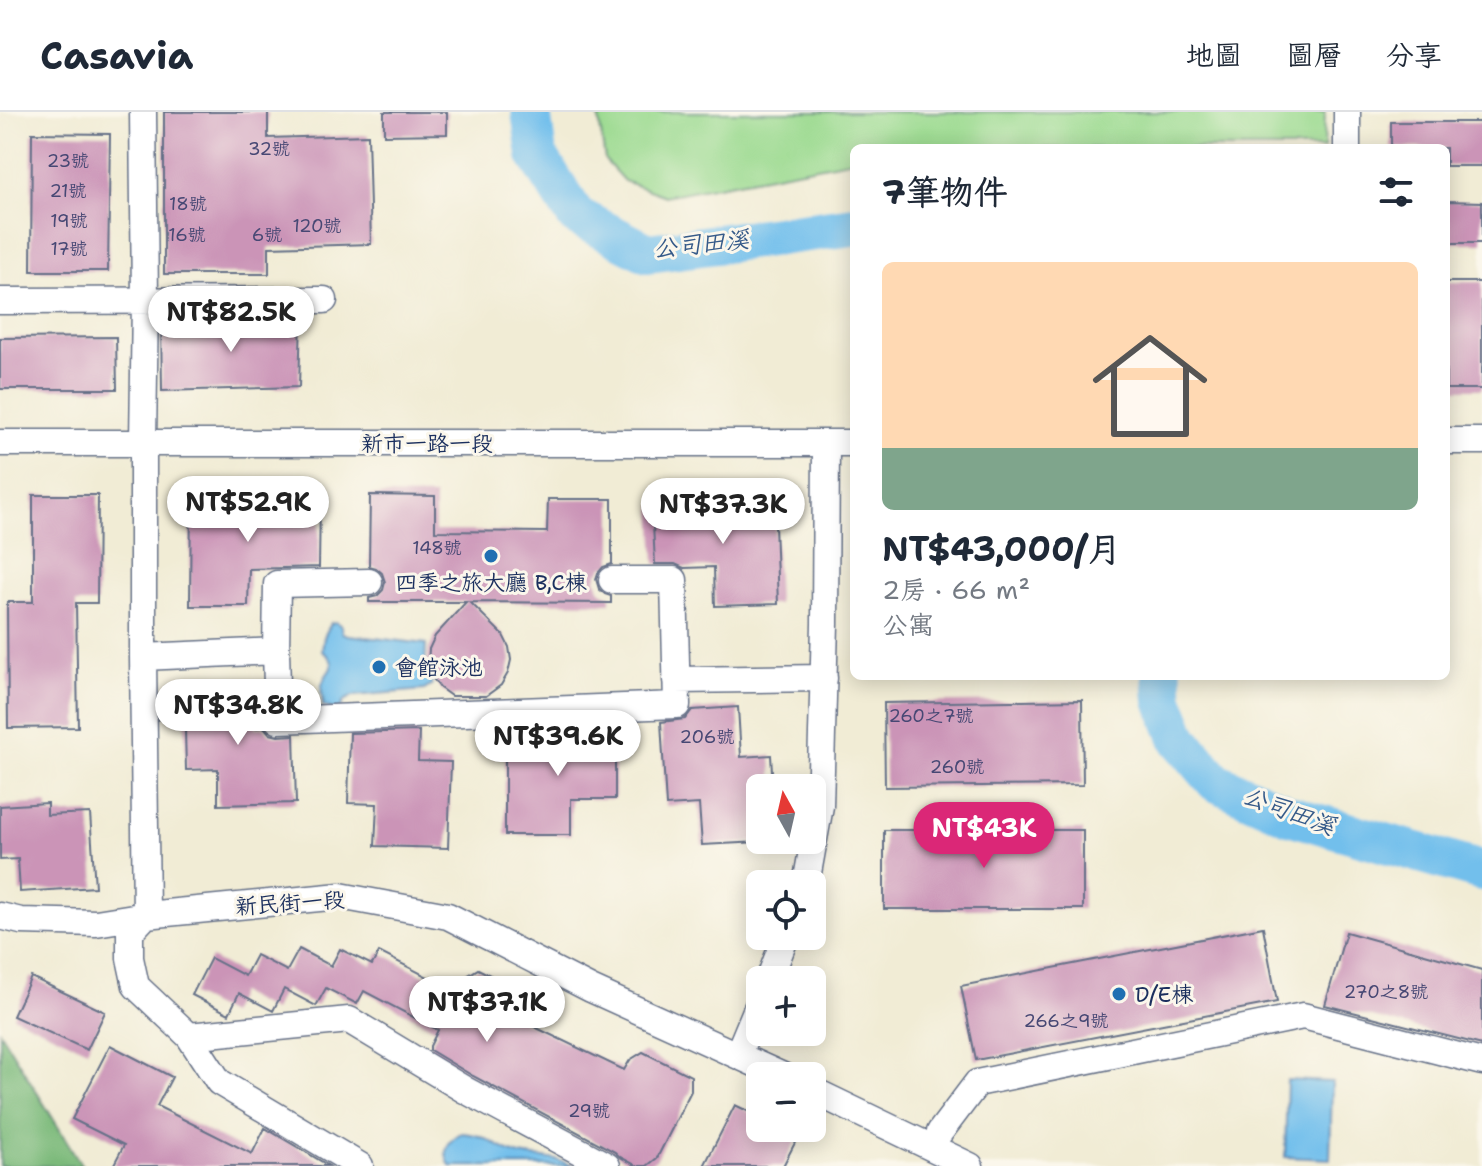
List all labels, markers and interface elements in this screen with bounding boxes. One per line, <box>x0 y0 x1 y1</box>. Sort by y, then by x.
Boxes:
text: Casavia <box>40 30 193 81</box>
text: 地圖 <box>1186 36 1242 74</box>
text: 圖層 <box>1286 36 1342 74</box>
text: 分享 <box>1386 36 1442 74</box>
house number: 32號 <box>248 137 290 161</box>
house number: 23號 <box>47 149 89 173</box>
text: 7筆物件 <box>882 169 1008 215</box>
icon: filters <box>1374 170 1418 214</box>
house number: 21號 <box>49 179 87 203</box>
house number: 18號 <box>169 192 207 216</box>
house number: 19號 <box>50 209 88 233</box>
house number: 120號 <box>292 214 342 238</box>
house number: 16號 <box>168 223 206 247</box>
house number: 6號 <box>252 223 282 247</box>
water label: 公司田溪 <box>652 223 752 265</box>
house number: 17號 <box>50 237 88 261</box>
pin: NT$82.5K <box>148 286 314 354</box>
text: NT$82.5K <box>166 294 296 329</box>
icon: home <box>1078 314 1222 458</box>
street label: 新市一路一段 <box>361 429 493 458</box>
pin: NT$52.9K <box>165 476 331 544</box>
pin: NT$37.3K <box>640 478 806 546</box>
text: NT$52.9K <box>185 484 311 519</box>
text: NT$37.3K <box>659 486 787 521</box>
text: NT$43,000/月 <box>882 526 1122 572</box>
house number: 148號 <box>412 536 462 560</box>
marker: 四季之旅大廳 B,C棟 <box>482 547 500 565</box>
place label: 四季之旅大廳 B,C棟 <box>395 568 587 597</box>
text: 2房 · 66 m² <box>882 572 1030 607</box>
text: 公寓 <box>882 607 934 642</box>
place label: 會館泳池 <box>395 653 483 682</box>
marker: 會館泳池 <box>370 658 388 676</box>
pin: NT$34.8K <box>155 679 321 747</box>
text: NT$34.8K <box>173 687 303 722</box>
house number: 260之7號 <box>888 704 974 728</box>
pin: NT$39.6K <box>475 710 641 778</box>
text: NT$39.6K <box>493 718 623 753</box>
house number: 206號 <box>680 725 734 749</box>
house number: 260號 <box>930 755 984 779</box>
north arrow <box>746 774 826 854</box>
map controls <box>746 774 826 1142</box>
water label: 公司田溪 <box>1238 780 1341 843</box>
pin: NT$43K <box>919 802 1049 870</box>
text: NT$43K <box>931 810 1037 845</box>
button: locate <box>746 870 826 950</box>
street label: 新民街一段 <box>234 885 346 921</box>
button: + <box>746 966 826 1046</box>
pin: NT$37.1K <box>404 976 570 1044</box>
place label: D/E棟 <box>1135 980 1193 1009</box>
house number: 270之8號 <box>1344 980 1428 1004</box>
text: NT$37.1K <box>427 984 547 1019</box>
marker: D/E棟 <box>1110 985 1128 1003</box>
house number: 266之9號 <box>1023 1009 1109 1033</box>
button: − <box>746 1062 826 1142</box>
house number: 29號 <box>568 1099 610 1123</box>

